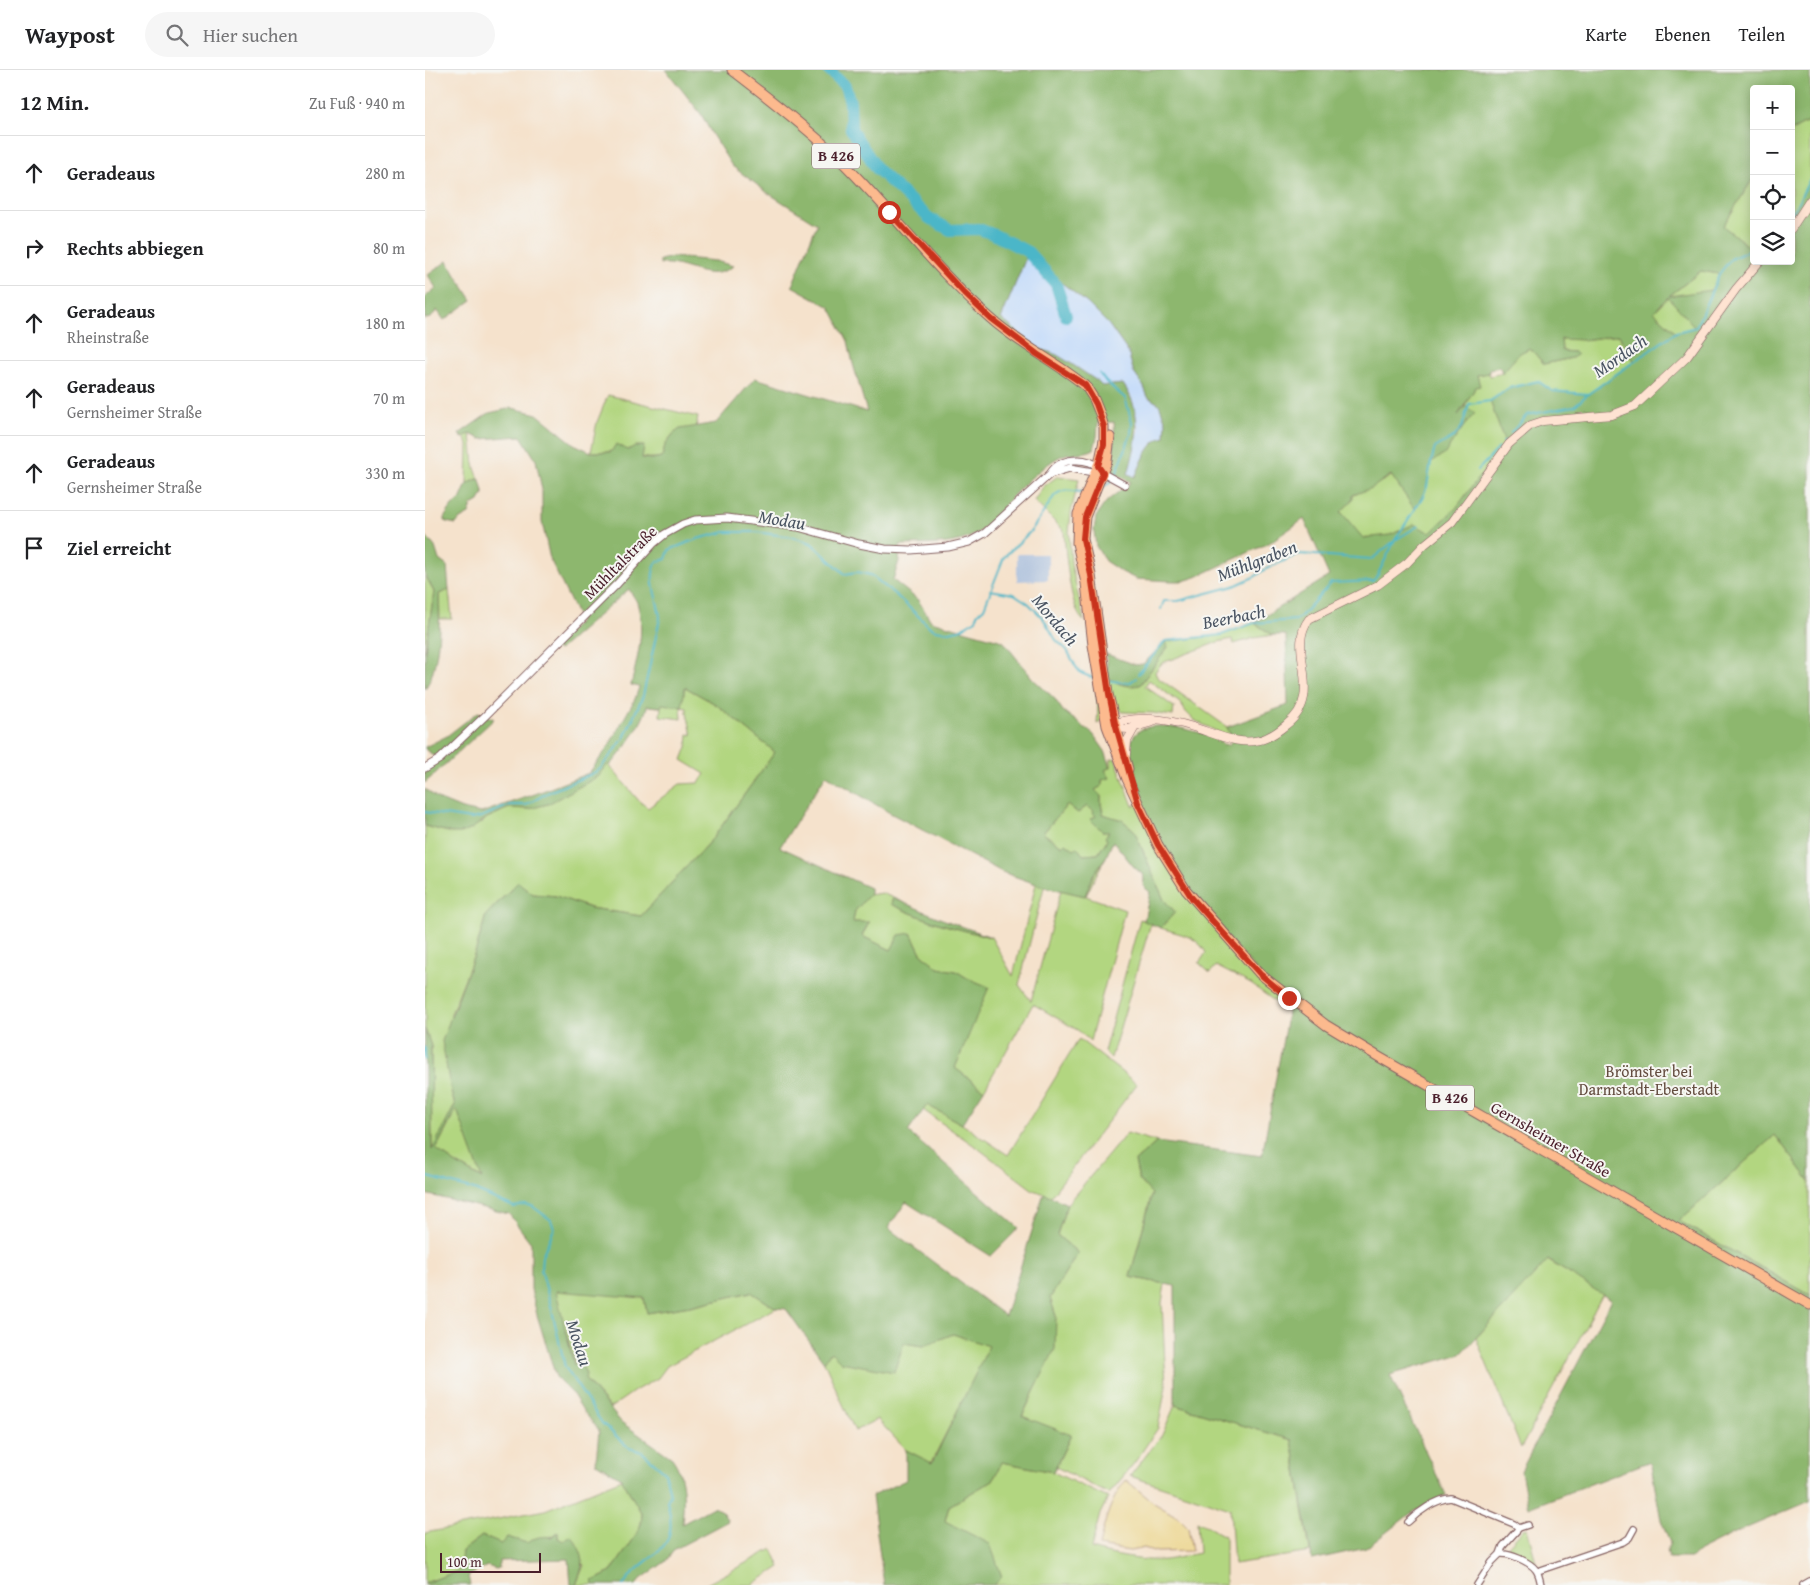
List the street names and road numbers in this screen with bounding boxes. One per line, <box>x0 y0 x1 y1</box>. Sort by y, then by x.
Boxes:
road number: B 426 <box>812 144 860 168</box>
street label: Mühltalstraße <box>578 520 662 604</box>
road number: B 426 <box>1426 1086 1474 1110</box>
street label: Gernsheimer Straße <box>1487 1095 1615 1183</box>

